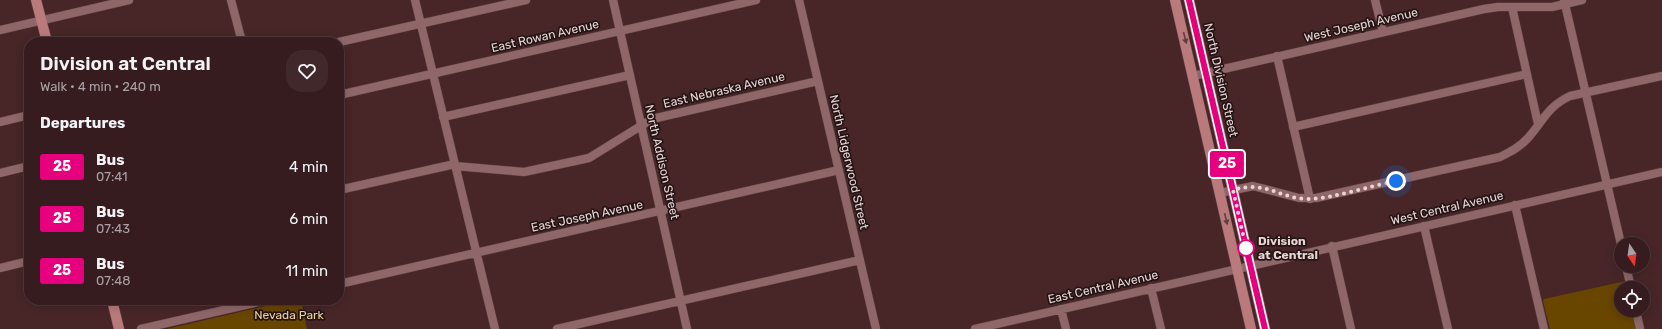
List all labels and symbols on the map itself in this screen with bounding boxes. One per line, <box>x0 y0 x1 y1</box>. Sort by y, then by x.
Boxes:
street label: West Joseph Avenue <box>1303 5 1419 45</box>
street label: East Rowan Avenue <box>490 17 601 55</box>
street label: North Division Street <box>1201 22 1241 139</box>
one-way arrow <box>1182 32 1188 44</box>
street label: East Nebraska Avenue <box>662 69 786 111</box>
street label: North Lidgerwood Street <box>827 93 871 231</box>
street label: North Addison Street <box>642 103 682 221</box>
line badge: 25 <box>1209 151 1245 177</box>
your location <box>1386 171 1406 191</box>
street label: West Central Avenue <box>1389 188 1505 228</box>
street label: East Joseph Avenue <box>530 197 645 235</box>
one-way arrow <box>1224 213 1230 225</box>
place label: Division at Central <box>1258 234 1318 262</box>
north arrow <box>1614 237 1650 273</box>
marker: Division at Central <box>1237 239 1255 257</box>
street label: East Central Avenue <box>1046 267 1160 307</box>
park label: Nevada Park <box>254 308 325 322</box>

